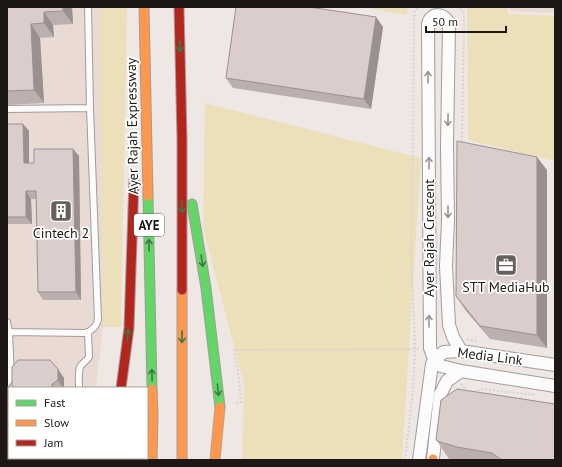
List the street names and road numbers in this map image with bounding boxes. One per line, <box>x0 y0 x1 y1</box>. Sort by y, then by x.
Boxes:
street label: Ayer Rajah Expressway <box>122 57 142 194</box>
street label: Ayer Rajah Crescent <box>420 179 438 297</box>
road number: AYE <box>134 214 164 236</box>
street label: Media Link <box>456 343 524 369</box>

